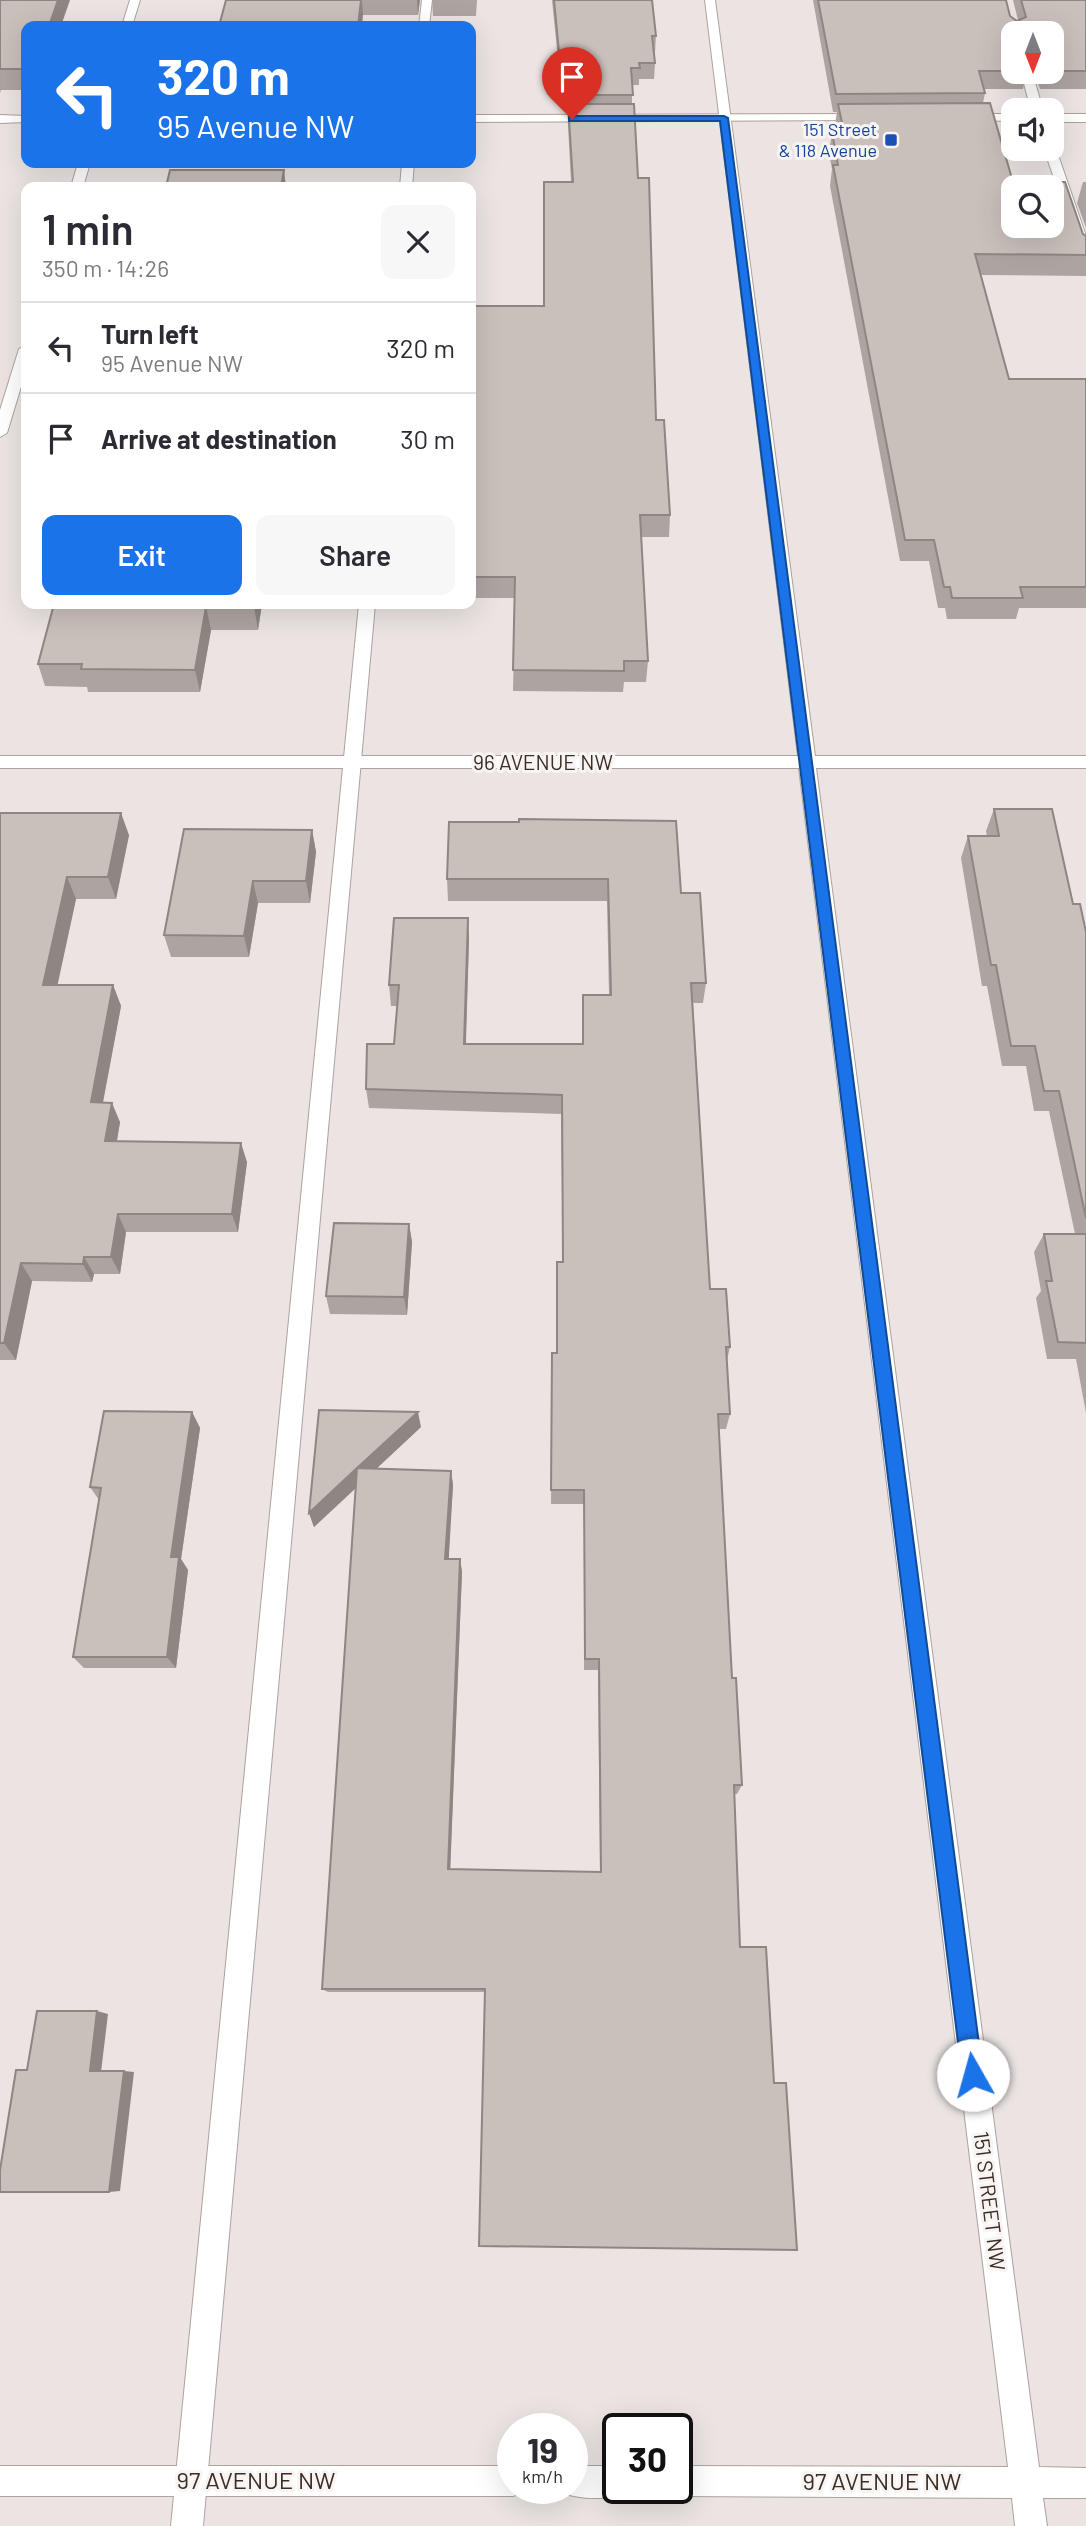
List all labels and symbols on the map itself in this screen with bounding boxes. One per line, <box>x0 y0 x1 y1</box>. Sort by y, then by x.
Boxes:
north arrow <box>1001 21 1064 84</box>
pin <box>542 47 602 119</box>
place label: 151 Street & 118 Avenue <box>779 118 877 161</box>
marker: 151 Street & 118 Avenue <box>883 132 899 148</box>
street label: 96 AVENUE NW <box>473 749 613 774</box>
position arrow <box>936 2038 1010 2112</box>
street label: 151 STREET NW <box>970 2130 1011 2272</box>
speed limit sign: 30 <box>602 2413 693 2504</box>
street label: 97 AVENUE NW <box>177 2465 335 2494</box>
street label: 97 AVENUE NW <box>803 2466 961 2495</box>

